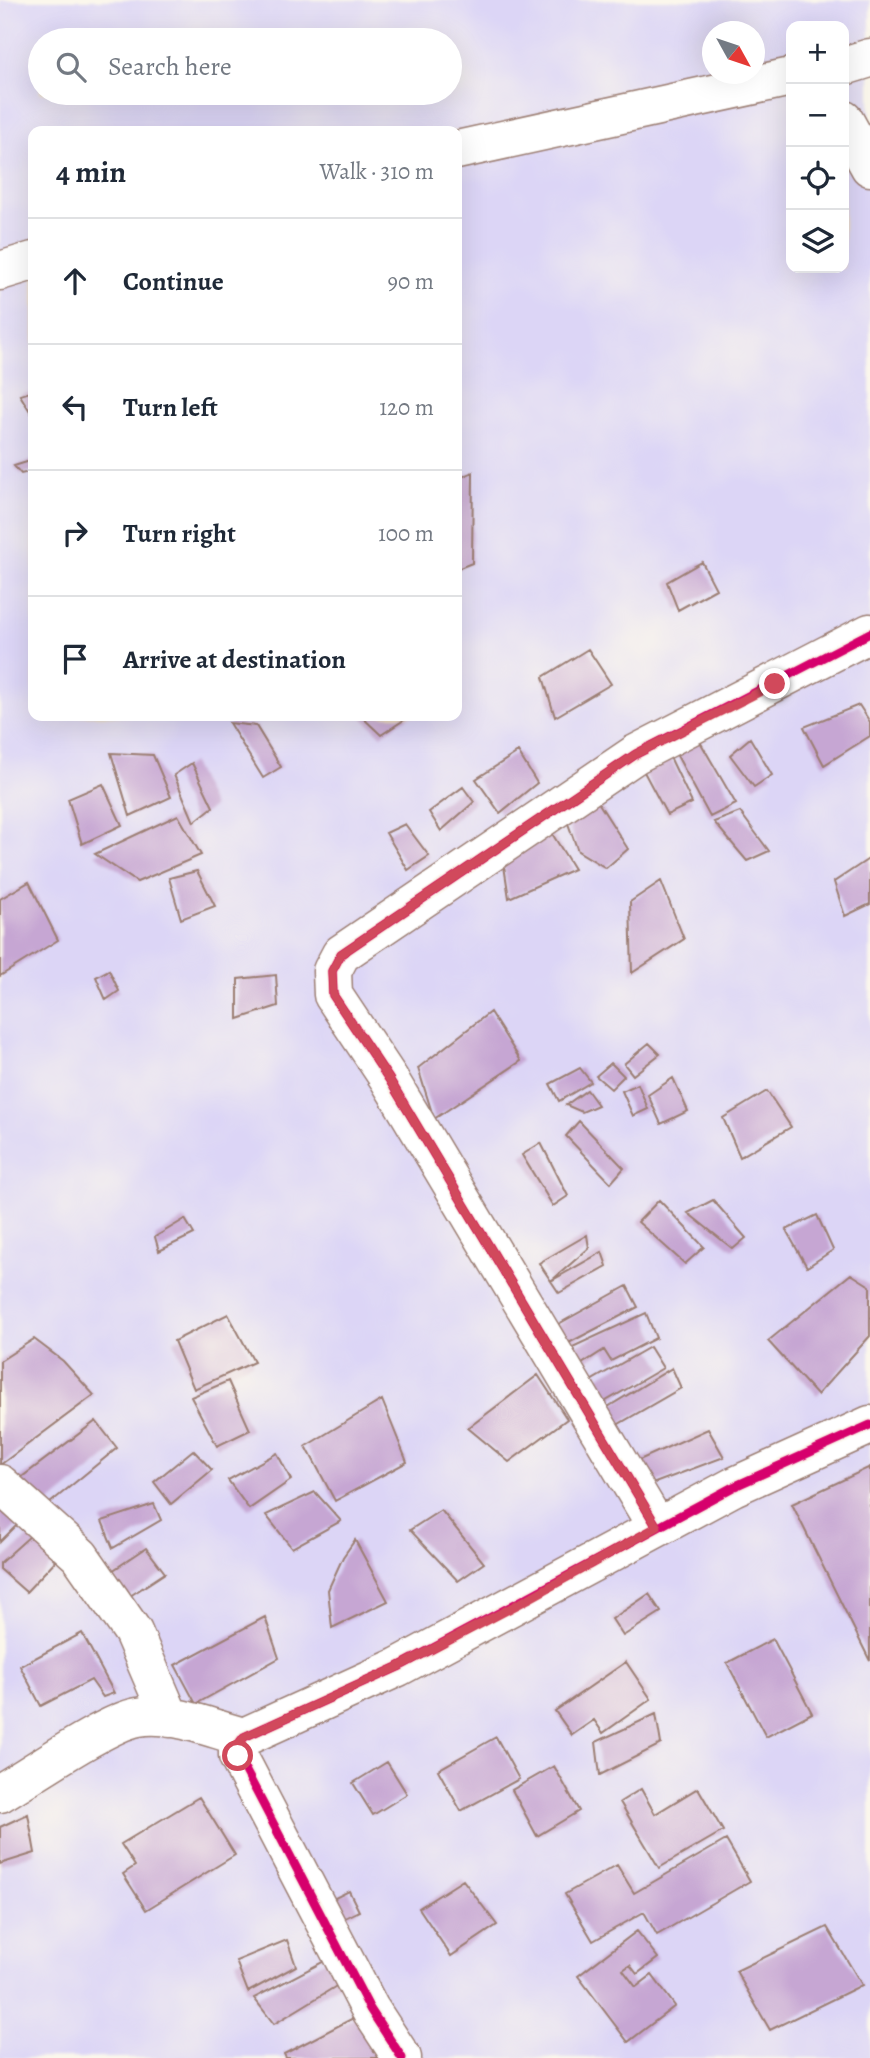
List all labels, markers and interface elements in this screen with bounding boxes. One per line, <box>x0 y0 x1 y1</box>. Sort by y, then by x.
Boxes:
north arrow <box>702 21 765 84</box>
map controls <box>786 21 849 273</box>
button: + <box>786 21 849 84</box>
search box <box>28 28 462 105</box>
icon: search <box>52 48 90 86</box>
text: Search here <box>108 49 232 84</box>
button: − <box>786 84 849 147</box>
button: locate <box>786 147 849 210</box>
text: 4 min <box>56 152 126 192</box>
text: Walk · 310 m <box>320 156 434 187</box>
button: layers <box>786 210 849 273</box>
icon: ahead <box>56 262 94 300</box>
text: Continue <box>123 264 224 299</box>
text: 90 m <box>388 266 434 297</box>
icon: left <box>56 388 94 426</box>
text: Turn left <box>123 390 218 425</box>
text: 120 m <box>379 392 434 423</box>
icon: right <box>56 514 94 552</box>
text: Turn right <box>123 516 236 551</box>
text: 100 m <box>378 518 434 549</box>
icon: arrive <box>56 640 94 678</box>
text: Arrive at destination <box>123 642 346 677</box>
route end <box>759 668 790 699</box>
route start <box>222 1740 253 1771</box>

